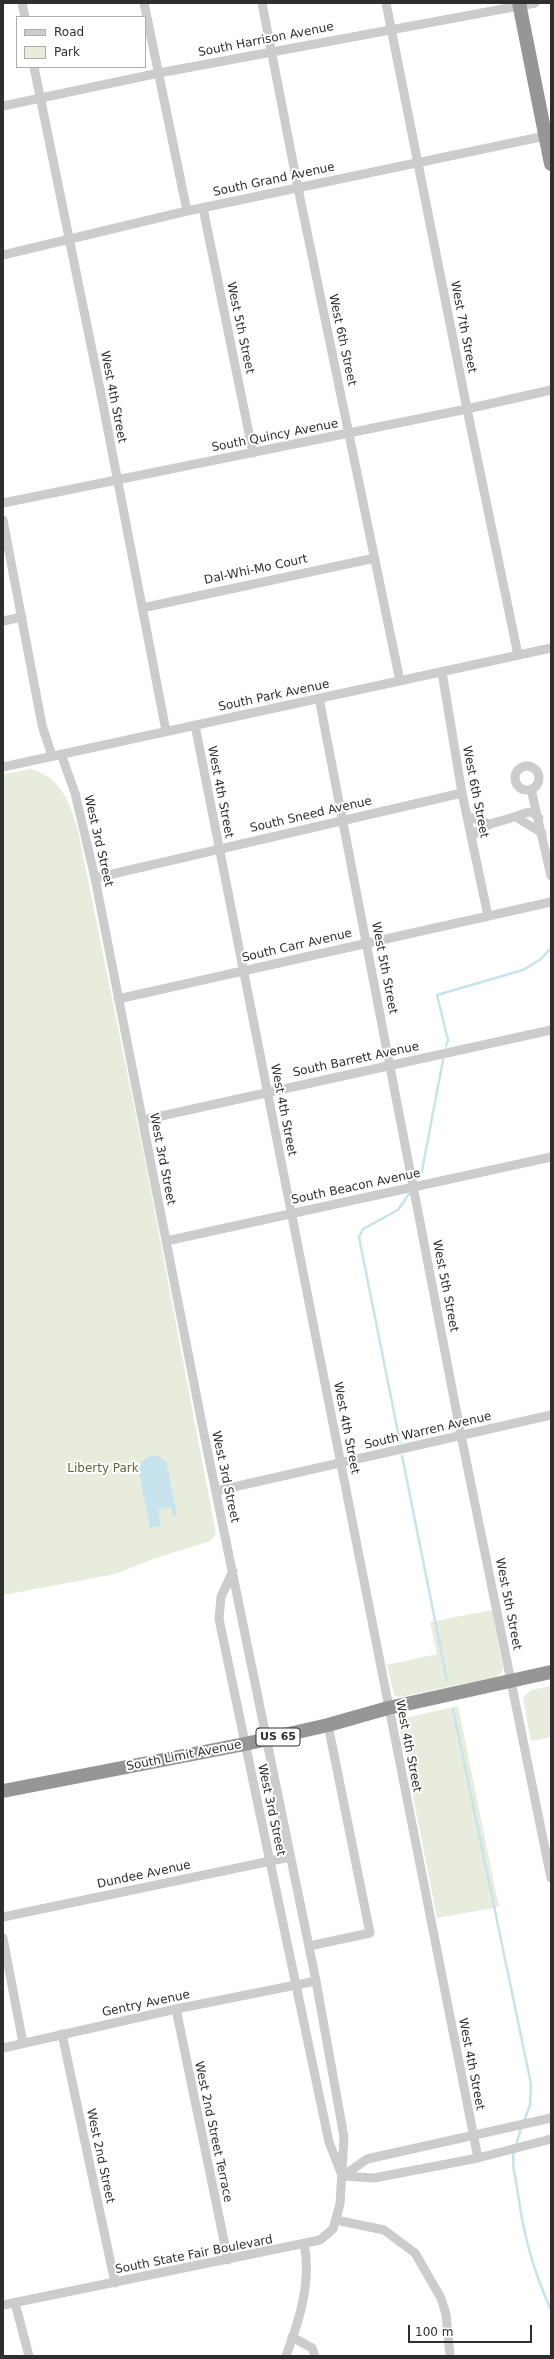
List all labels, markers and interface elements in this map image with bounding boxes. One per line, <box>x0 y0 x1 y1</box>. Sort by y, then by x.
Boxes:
legend <box>16 16 146 68</box>
street label: South Harrison Avenue <box>197 20 335 60</box>
text: Road <box>54 25 84 39</box>
text: Park <box>54 45 80 59</box>
street label: South Grand Avenue <box>212 160 336 200</box>
street label: West 7th Street <box>447 280 479 374</box>
street label: West 5th Street <box>223 281 257 375</box>
street label: West 6th Street <box>325 293 359 387</box>
street label: West 4th Street <box>97 350 129 444</box>
street label: South Quincy Avenue <box>210 417 340 455</box>
street label: Dal-Whi-Mo Court <box>203 552 309 588</box>
street label: South Park Avenue <box>217 677 331 715</box>
street label: West 4th Street <box>204 745 236 839</box>
street label: West 6th Street <box>459 745 491 839</box>
street label: West 3rd Street <box>80 794 116 888</box>
street label: South Sneed Avenue <box>249 794 373 836</box>
street label: West 5th Street <box>368 921 400 1015</box>
street label: South Carr Avenue <box>241 926 353 966</box>
street label: South Barrett Avenue <box>291 1040 421 1080</box>
street label: West 4th Street <box>267 1063 299 1157</box>
street label: West 3rd Street <box>146 1112 178 1206</box>
street label: South Beacon Avenue <box>290 1166 422 1208</box>
street label: West 5th Street <box>429 1239 461 1333</box>
street label: West 4th Street <box>330 1381 362 1475</box>
street label: South Warren Avenue <box>363 1409 493 1453</box>
street label: West 3rd Street <box>208 1430 242 1524</box>
park label: Liberty Park <box>67 1462 139 1476</box>
street label: West 5th Street <box>492 1557 524 1651</box>
street label: West 4th Street <box>392 1699 424 1793</box>
road number: US 65 <box>256 1728 300 1746</box>
street label: South Limit Avenue <box>125 1738 243 1774</box>
street label: West 3rd Street <box>254 1763 288 1857</box>
street label: Dundee Avenue <box>96 1858 192 1892</box>
street label: Gentry Avenue <box>101 1988 191 2020</box>
street label: West 4th Street <box>455 2017 487 2111</box>
street label: West 2nd Street Terrace <box>191 2060 235 2204</box>
street label: West 2nd Street <box>83 2107 117 2205</box>
street label: South State Fair Boulevard <box>114 2233 274 2277</box>
scale bar <box>410 2317 534 2343</box>
text: 100 m <box>415 2325 453 2339</box>

